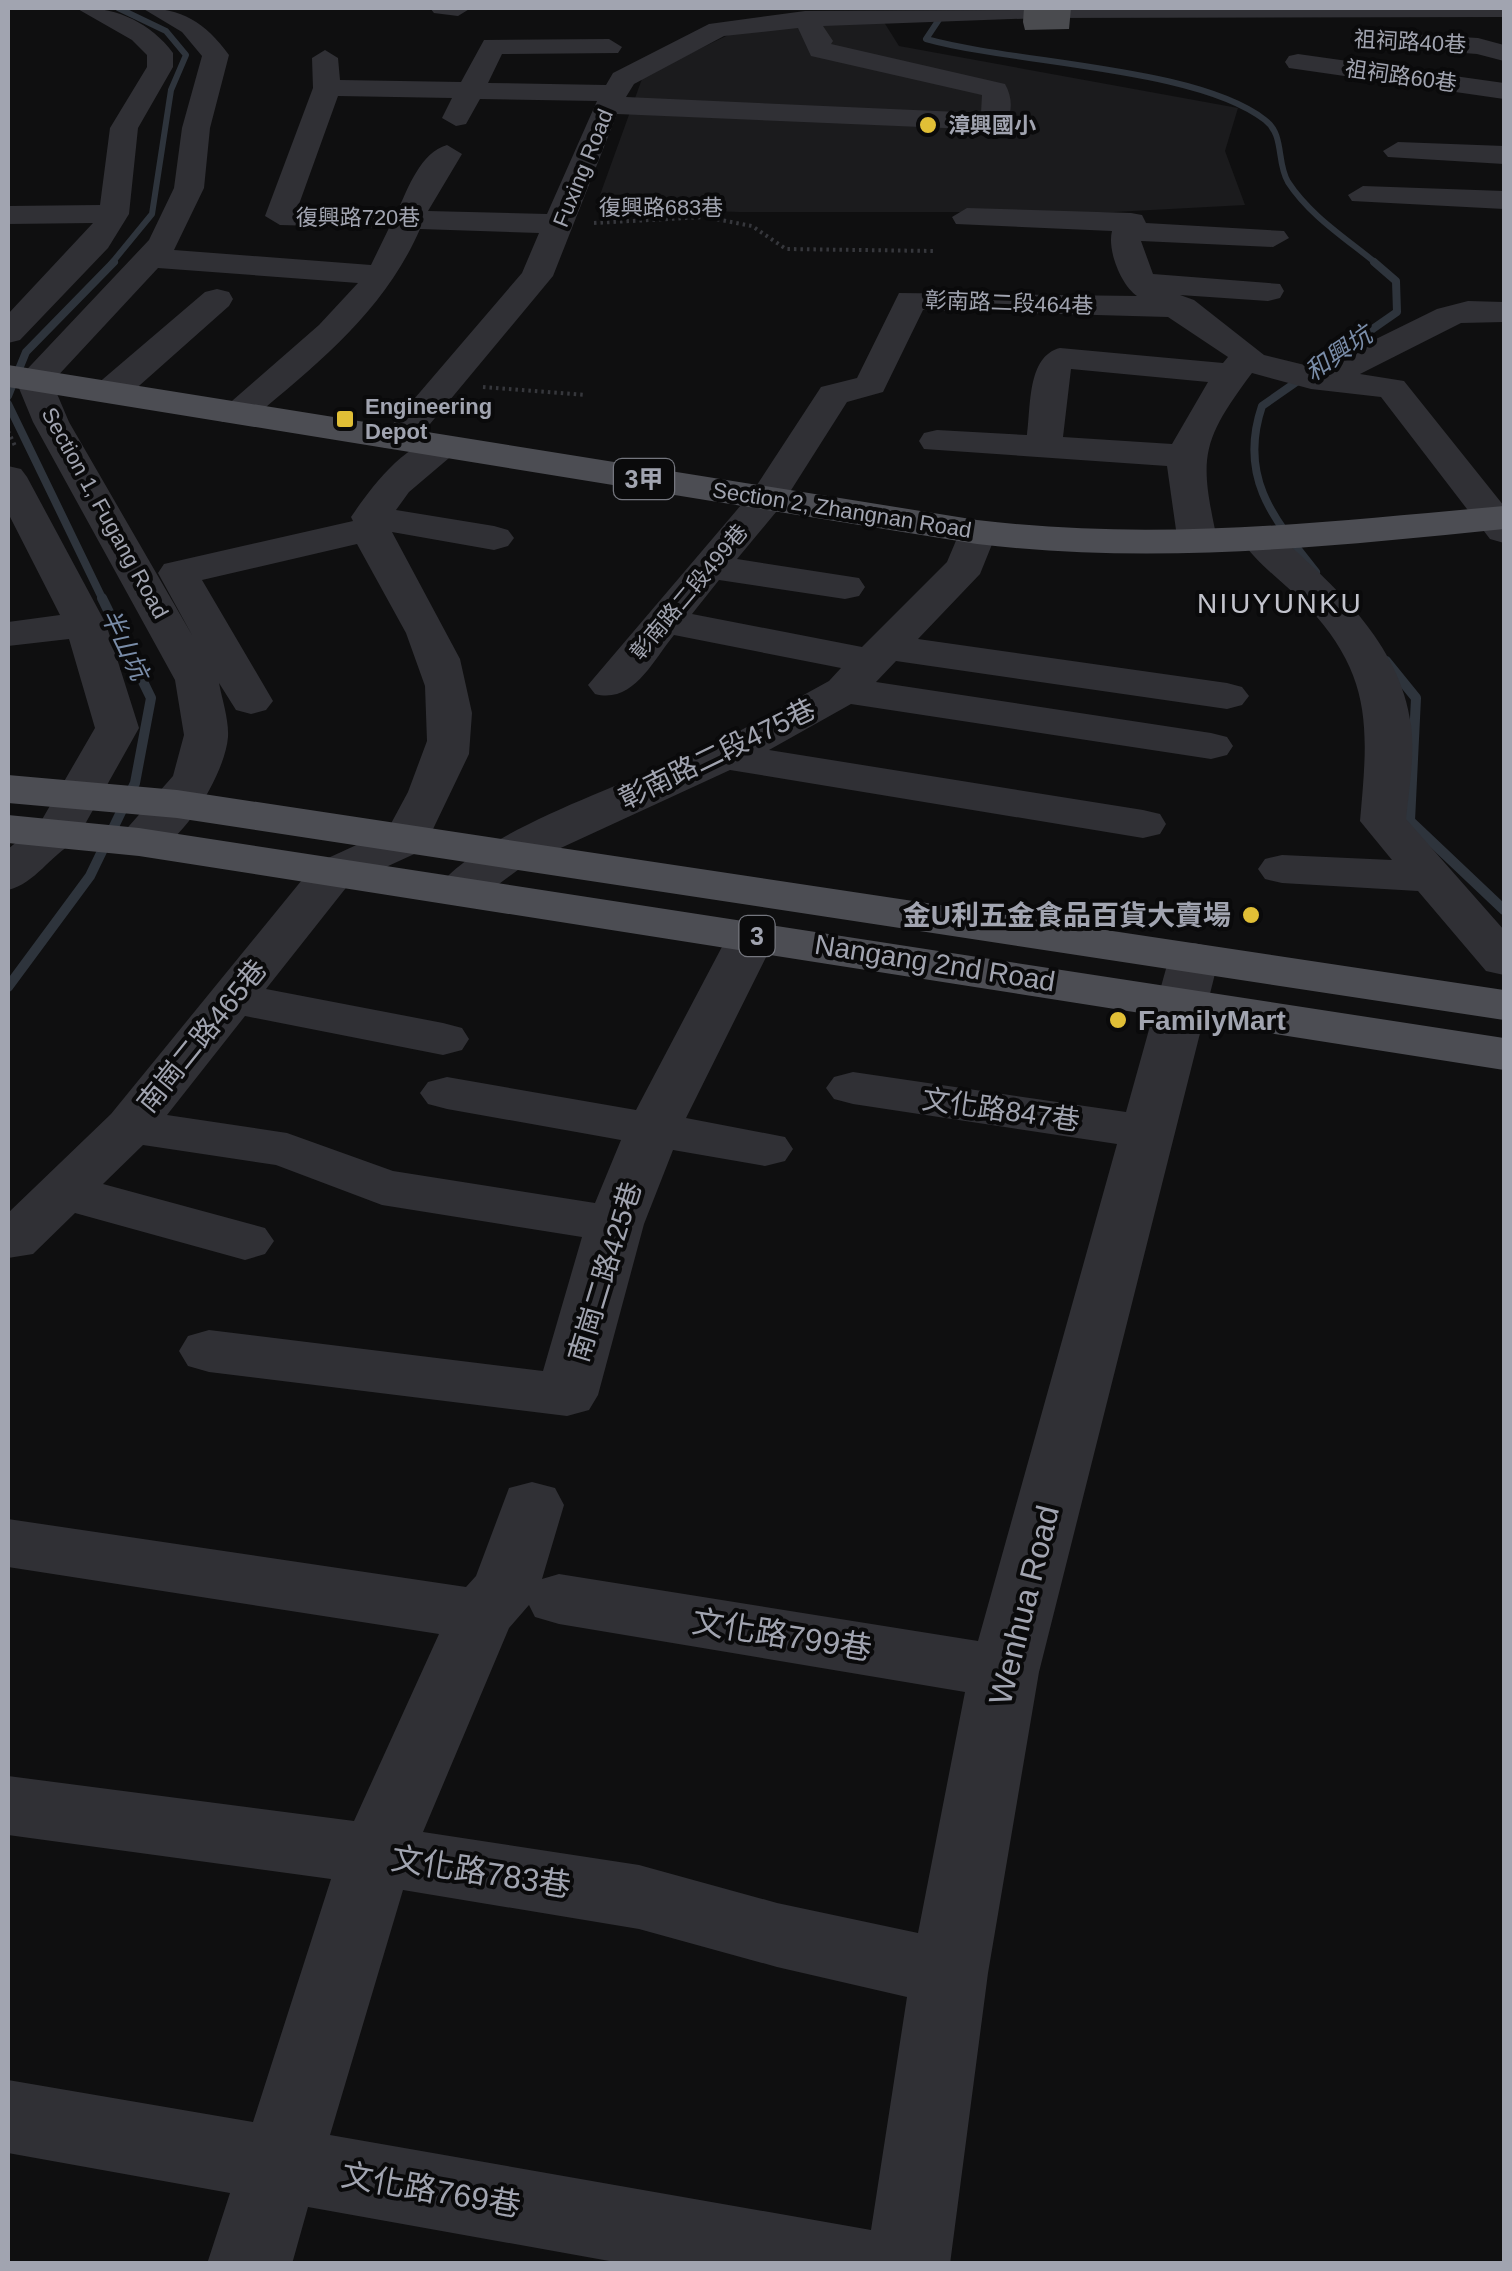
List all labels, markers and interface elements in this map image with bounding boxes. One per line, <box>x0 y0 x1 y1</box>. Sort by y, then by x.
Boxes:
street label: 祖祠路40巷 <box>1353 27 1467 57</box>
street label: 祖祠路60巷 <box>1344 56 1458 96</box>
street label: Fuxing Road <box>548 105 618 231</box>
place label: 漳興國小 <box>948 113 1036 138</box>
marker: 漳興國小 <box>917 114 939 136</box>
street label: 復興路683巷 <box>599 195 723 220</box>
street label: 復興路720巷 <box>296 205 420 230</box>
street label: 彰南路二段464巷 <box>924 288 1094 318</box>
water label: 和興坑 <box>1299 318 1380 386</box>
place label: Engineering Depot <box>365 394 492 444</box>
street label: Section 1, Fugang Road <box>37 403 173 623</box>
marker: Engineering Depot <box>334 408 356 430</box>
road number: 3甲 <box>614 459 674 499</box>
street label: Section 2, Zhangnan Road <box>711 477 973 543</box>
street label: 彰南路二段499巷 <box>625 519 753 665</box>
district label: NIUYUNKU <box>1197 588 1363 619</box>
water label: 半山坑 <box>96 604 156 687</box>
street label: 彰南路二段475巷 <box>614 693 820 815</box>
place label: 金U利五金食品百貨大賣場 <box>903 900 1231 931</box>
marker: 金U利五金食品百貨大賣場 <box>1240 904 1262 926</box>
road number: 3 <box>740 916 774 956</box>
street label: Nangang 2nd Road <box>813 929 1057 997</box>
street label: 南崗二路465巷 <box>131 954 273 1118</box>
place label: FamilyMart <box>1138 1005 1286 1036</box>
marker: FamilyMart <box>1107 1009 1129 1031</box>
street label: 文化路847巷 <box>920 1084 1082 1136</box>
street label: 南崗二路425巷 <box>563 1178 647 1366</box>
street label: Wenhua Road <box>982 1502 1066 1708</box>
street label: 文化路799巷 <box>690 1603 874 1667</box>
street label: 文化路783巷 <box>389 1840 573 1904</box>
street label: 文化路769巷 <box>339 2157 523 2223</box>

